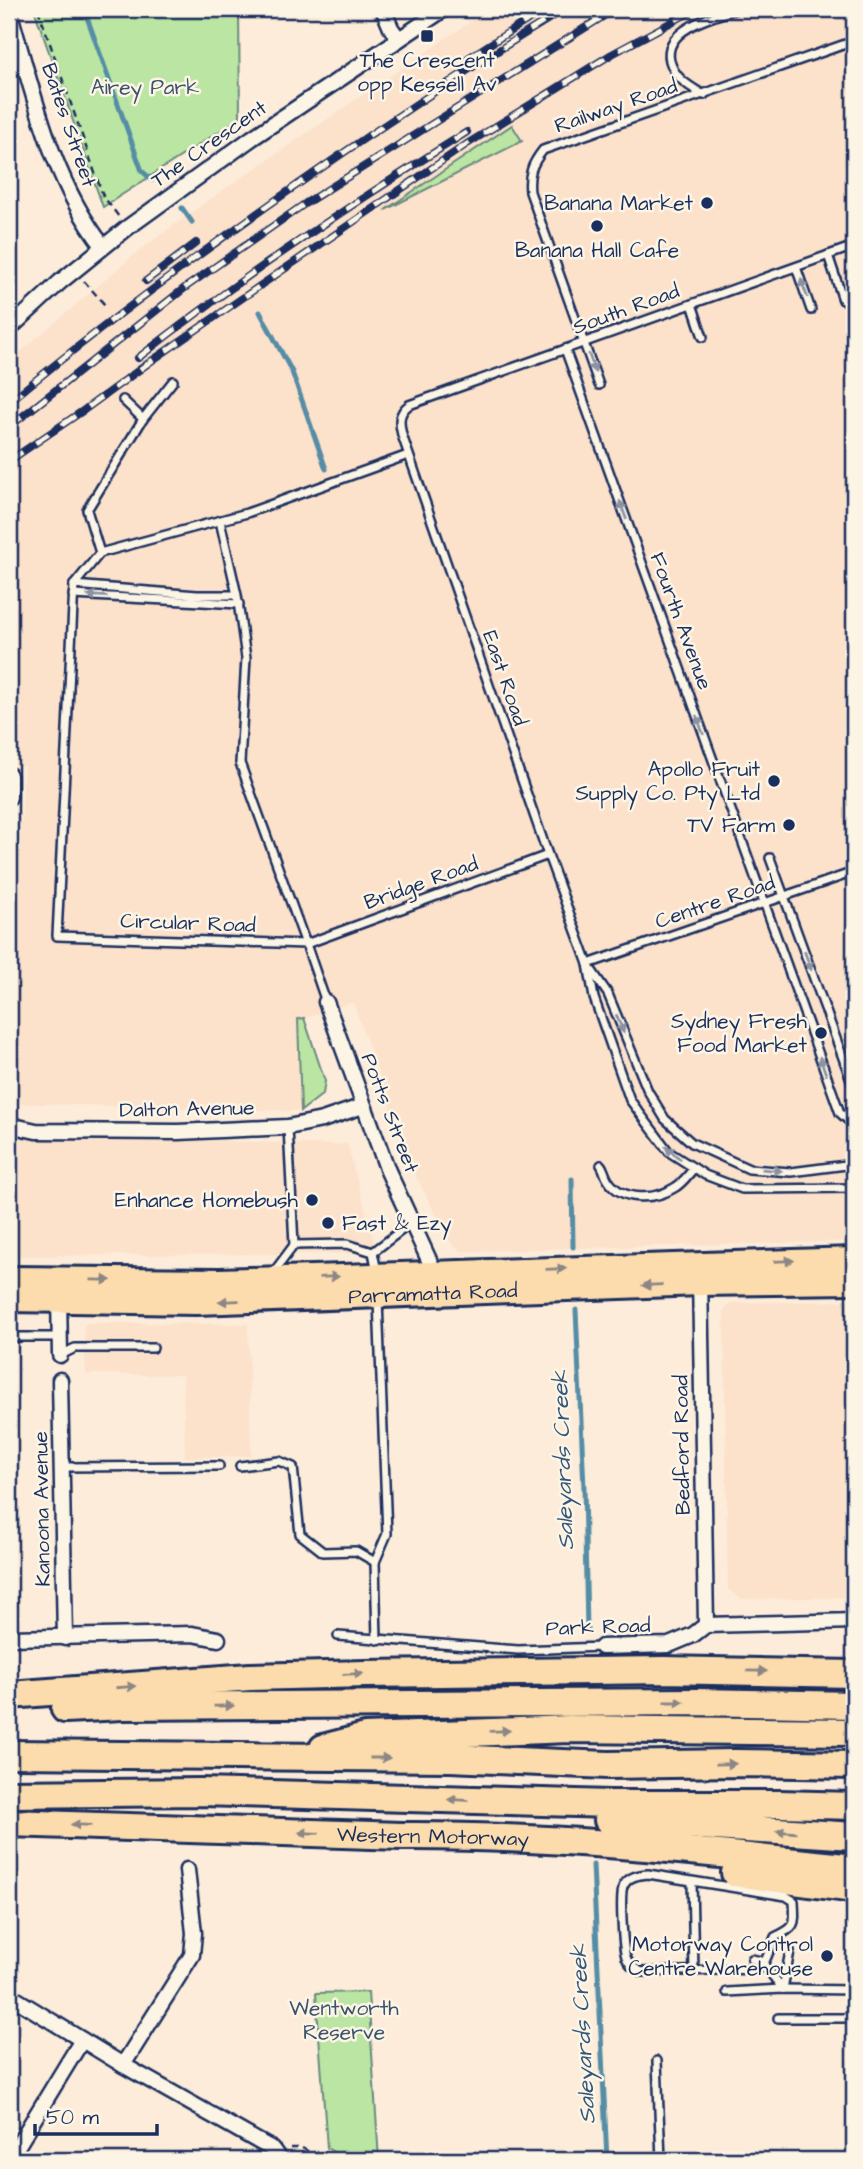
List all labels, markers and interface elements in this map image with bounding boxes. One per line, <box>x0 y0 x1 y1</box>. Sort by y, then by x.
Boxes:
marker: The Crescent opp Kessell Av <box>419 28 435 44</box>
place label: The Crescent opp Kessell Av <box>357 46 497 100</box>
street label: Bates Street <box>34 59 104 191</box>
street label: Railway Road <box>551 71 682 142</box>
park label: Airey Park <box>91 73 199 104</box>
street label: The Crescent <box>145 93 273 195</box>
place label: Banana Market <box>544 189 693 218</box>
marker: Banana Market <box>699 195 715 211</box>
marker: Banana Hall Cafe <box>589 218 605 234</box>
place label: Banana Hall Cafe <box>515 236 679 265</box>
street label: South Road <box>569 276 684 342</box>
one-way arrow <box>798 278 809 299</box>
one-way arrow <box>586 353 597 374</box>
one-way arrow <box>617 500 628 521</box>
street label: Fourth Avenue <box>643 548 719 694</box>
one-way arrow <box>86 590 108 601</box>
street label: East Road <box>475 627 535 730</box>
one-way arrow <box>694 714 705 735</box>
place label: Apollo Fruit Supply Co. Pty Ltd <box>576 755 760 810</box>
marker: Apollo Fruit Supply Co. Pty Ltd <box>766 773 782 789</box>
place label: TV Farm <box>687 811 776 840</box>
marker: TV Farm <box>781 817 797 833</box>
street label: Bridge Road <box>360 849 483 919</box>
street label: Centre Road <box>651 868 779 936</box>
street label: Circular Road <box>120 906 257 940</box>
one-way arrow <box>802 951 813 972</box>
place label: Sydney Fresh Food Market <box>671 1007 808 1060</box>
one-way arrow <box>615 1013 626 1034</box>
marker: Sydney Fresh Food Market <box>813 1025 829 1041</box>
street label: Potts Street <box>354 1049 426 1177</box>
one-way arrow <box>817 1055 828 1076</box>
street label: Dalton Avenue <box>119 1093 255 1125</box>
one-way arrow <box>664 1145 682 1161</box>
one-way arrow <box>761 1165 783 1176</box>
place label: Enhance Homebush <box>115 1186 299 1215</box>
marker: Enhance Homebush <box>304 1192 320 1208</box>
place label: Fast & Ezy <box>342 1209 452 1240</box>
marker: Fast & Ezy <box>320 1215 336 1231</box>
one-way arrow <box>773 1256 795 1267</box>
one-way arrow <box>545 1263 567 1274</box>
one-way arrow <box>318 1271 340 1282</box>
one-way arrow <box>91 1275 113 1286</box>
street label: Parramatta Road <box>348 1275 518 1311</box>
one-way arrow <box>641 1280 663 1291</box>
one-way arrow <box>218 1295 240 1306</box>
water label: Saleyards Creek <box>544 1369 583 1551</box>
street label: Bedford Road <box>666 1374 698 1515</box>
street label: Kanoona Avenue <box>26 1431 58 1587</box>
street label: Park Road <box>545 1611 651 1643</box>
one-way arrow <box>746 1666 768 1677</box>
one-way arrow <box>342 1669 364 1680</box>
one-way arrow <box>115 1681 137 1692</box>
one-way arrow <box>663 1696 685 1708</box>
one-way arrow <box>213 1700 235 1712</box>
one-way arrow <box>489 1726 511 1737</box>
one-way arrow <box>369 1752 391 1764</box>
one-way arrow <box>715 1758 737 1770</box>
one-way arrow <box>447 1794 469 1805</box>
street label: Western Motorway <box>336 1819 530 1855</box>
one-way arrow <box>70 1820 92 1831</box>
one-way arrow <box>775 1826 797 1837</box>
one-way arrow <box>298 1827 320 1838</box>
place label: Motorway Control Centre Warehouse <box>628 1930 813 1983</box>
water label: Saleyards Creek <box>562 1942 605 2125</box>
marker: Motorway Control Centre Warehouse <box>819 1948 835 1964</box>
park label: Wentworth Reserve <box>289 1994 399 2047</box>
scale bar <box>35 2092 158 2136</box>
text: 50 m <box>46 2103 100 2132</box>

